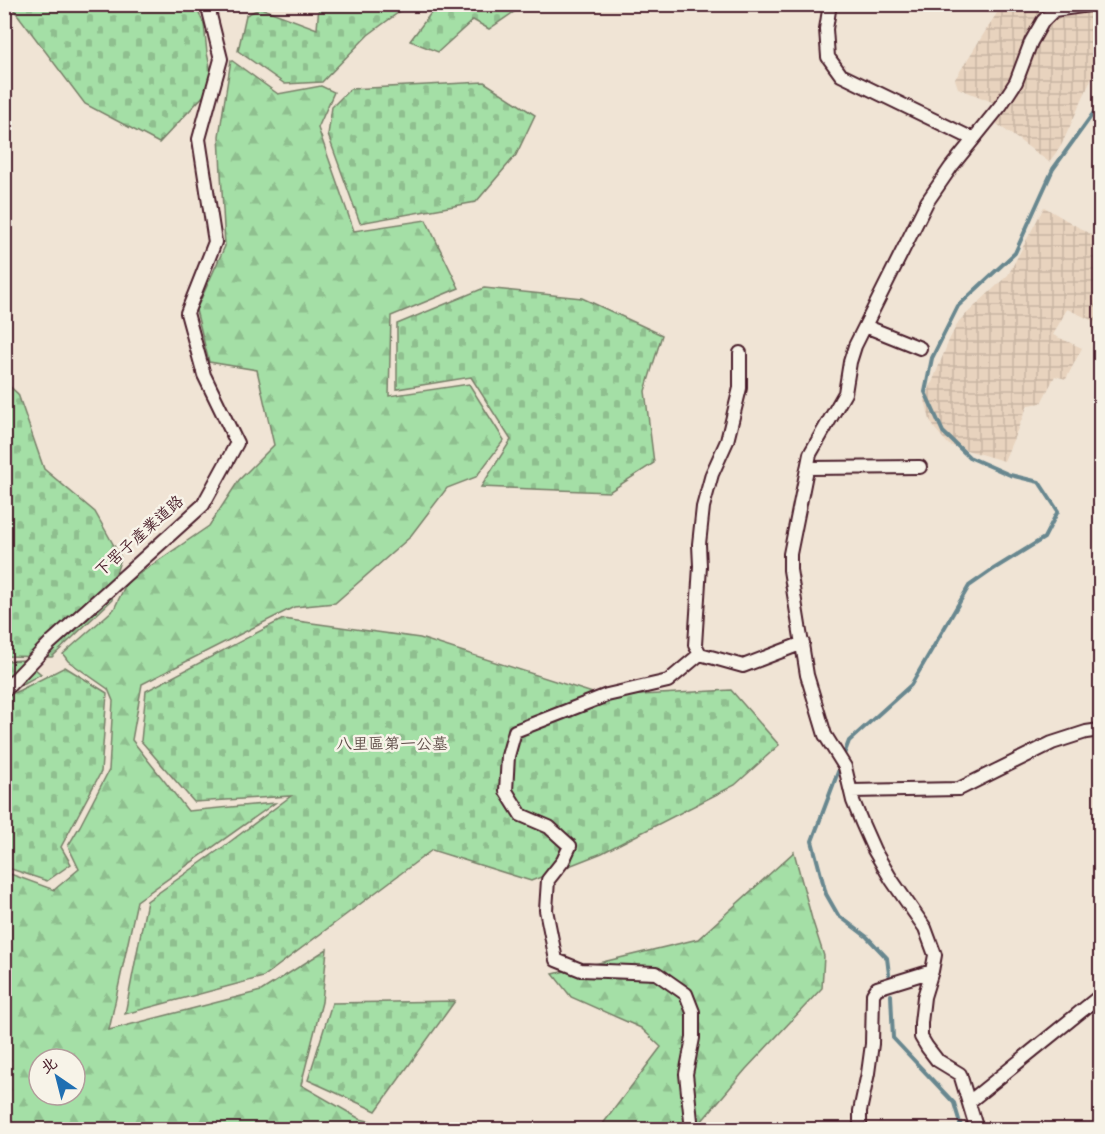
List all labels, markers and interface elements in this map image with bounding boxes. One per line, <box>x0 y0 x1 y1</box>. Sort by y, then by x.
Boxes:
street label: 下罟子產業道路 <box>92 492 189 583</box>
park label: 八里區第一公墓 <box>336 735 448 756</box>
north arrow <box>27 1047 87 1107</box>
text: 北 <box>38 1054 62 1080</box>

